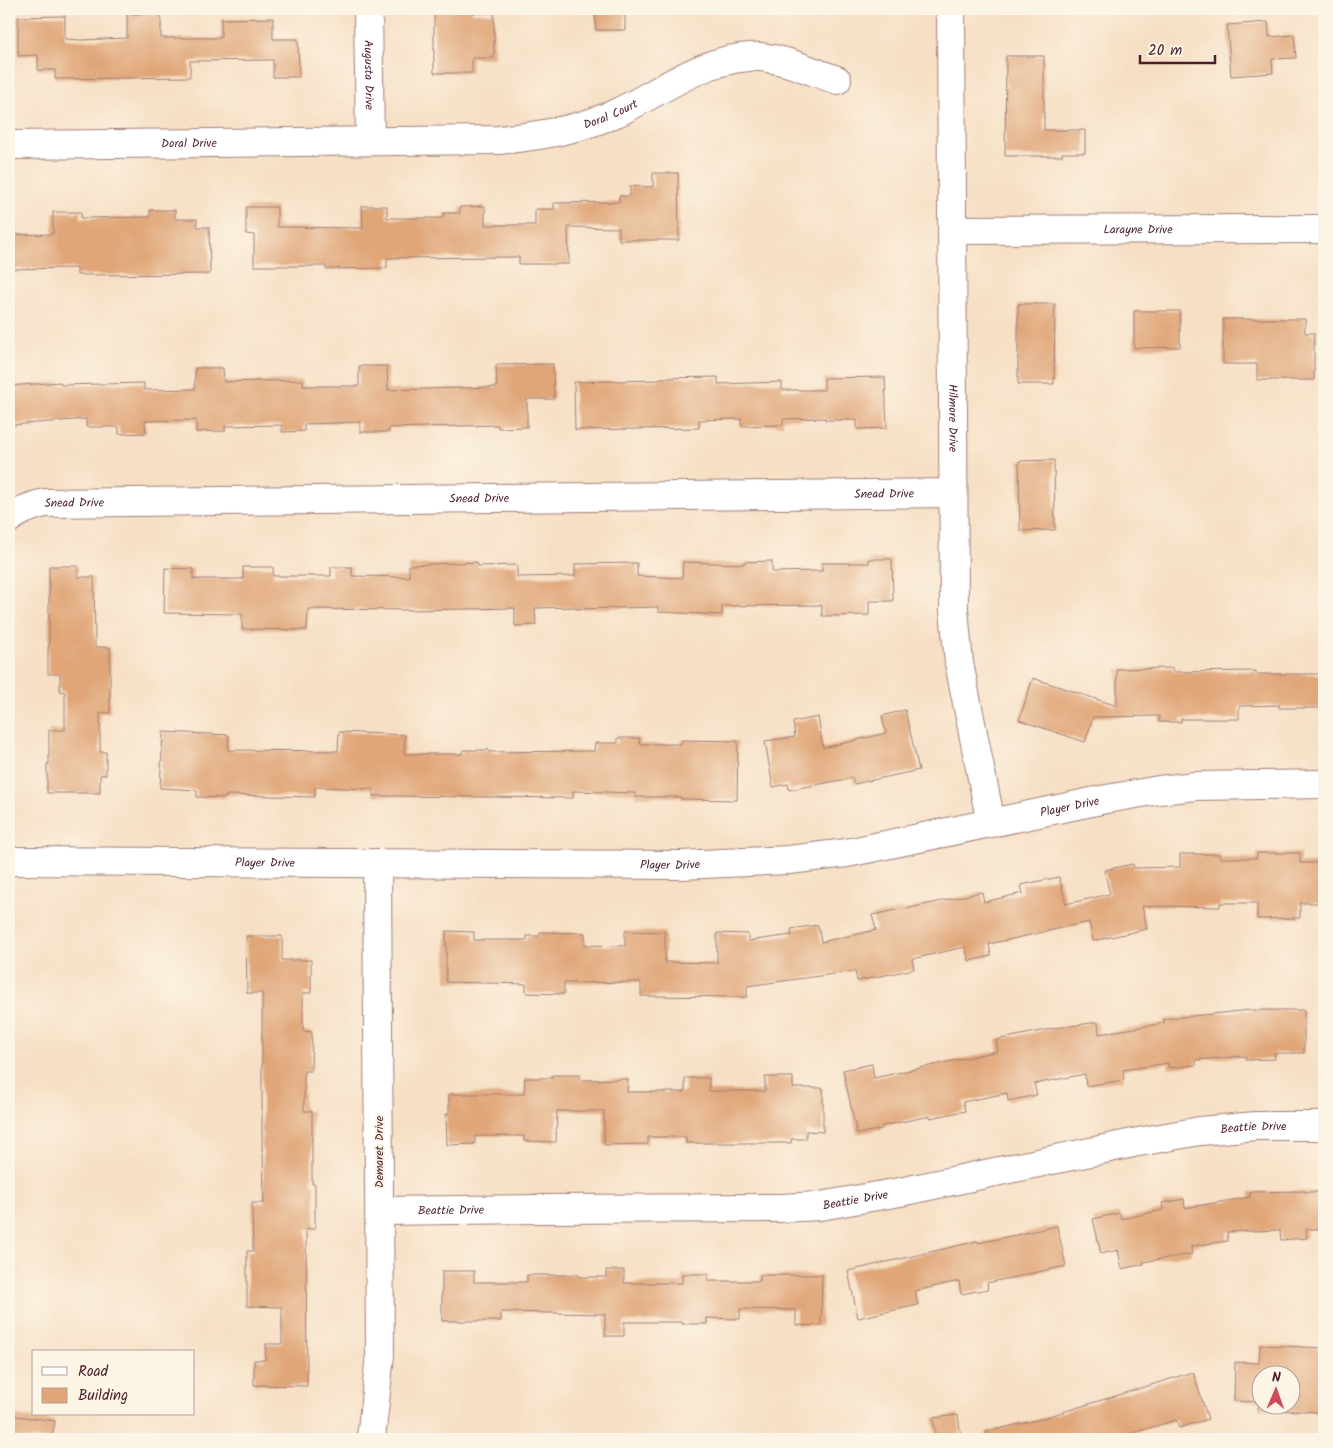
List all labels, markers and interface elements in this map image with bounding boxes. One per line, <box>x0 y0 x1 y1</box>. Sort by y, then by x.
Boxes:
scale bar <box>1140 32 1216 64</box>
text: 20 m <box>1148 39 1182 63</box>
street label: Augusta Drive <box>358 40 379 111</box>
street label: Doral Court <box>581 94 642 135</box>
street label: Doral Drive <box>161 134 218 153</box>
street label: Larayne Drive <box>1103 220 1173 240</box>
street label: Hilmore Drive <box>943 384 962 453</box>
street label: Snead Drive <box>854 484 915 504</box>
street label: Snead Drive <box>449 489 510 509</box>
street label: Snead Drive <box>44 493 105 513</box>
street label: Player Drive <box>1038 791 1102 822</box>
street label: Player Drive <box>235 853 296 873</box>
street label: Player Drive <box>640 855 701 875</box>
street label: Demaret Drive <box>370 1115 389 1188</box>
street label: Beattie Drive <box>1220 1117 1287 1139</box>
street label: Beattie Drive <box>821 1185 890 1215</box>
street label: Beattie Drive <box>418 1201 485 1221</box>
legend <box>32 1350 195 1416</box>
text: Road <box>78 1360 109 1384</box>
north arrow <box>1250 1366 1300 1416</box>
text: N <box>1272 1367 1281 1389</box>
text: Building <box>78 1384 128 1408</box>

